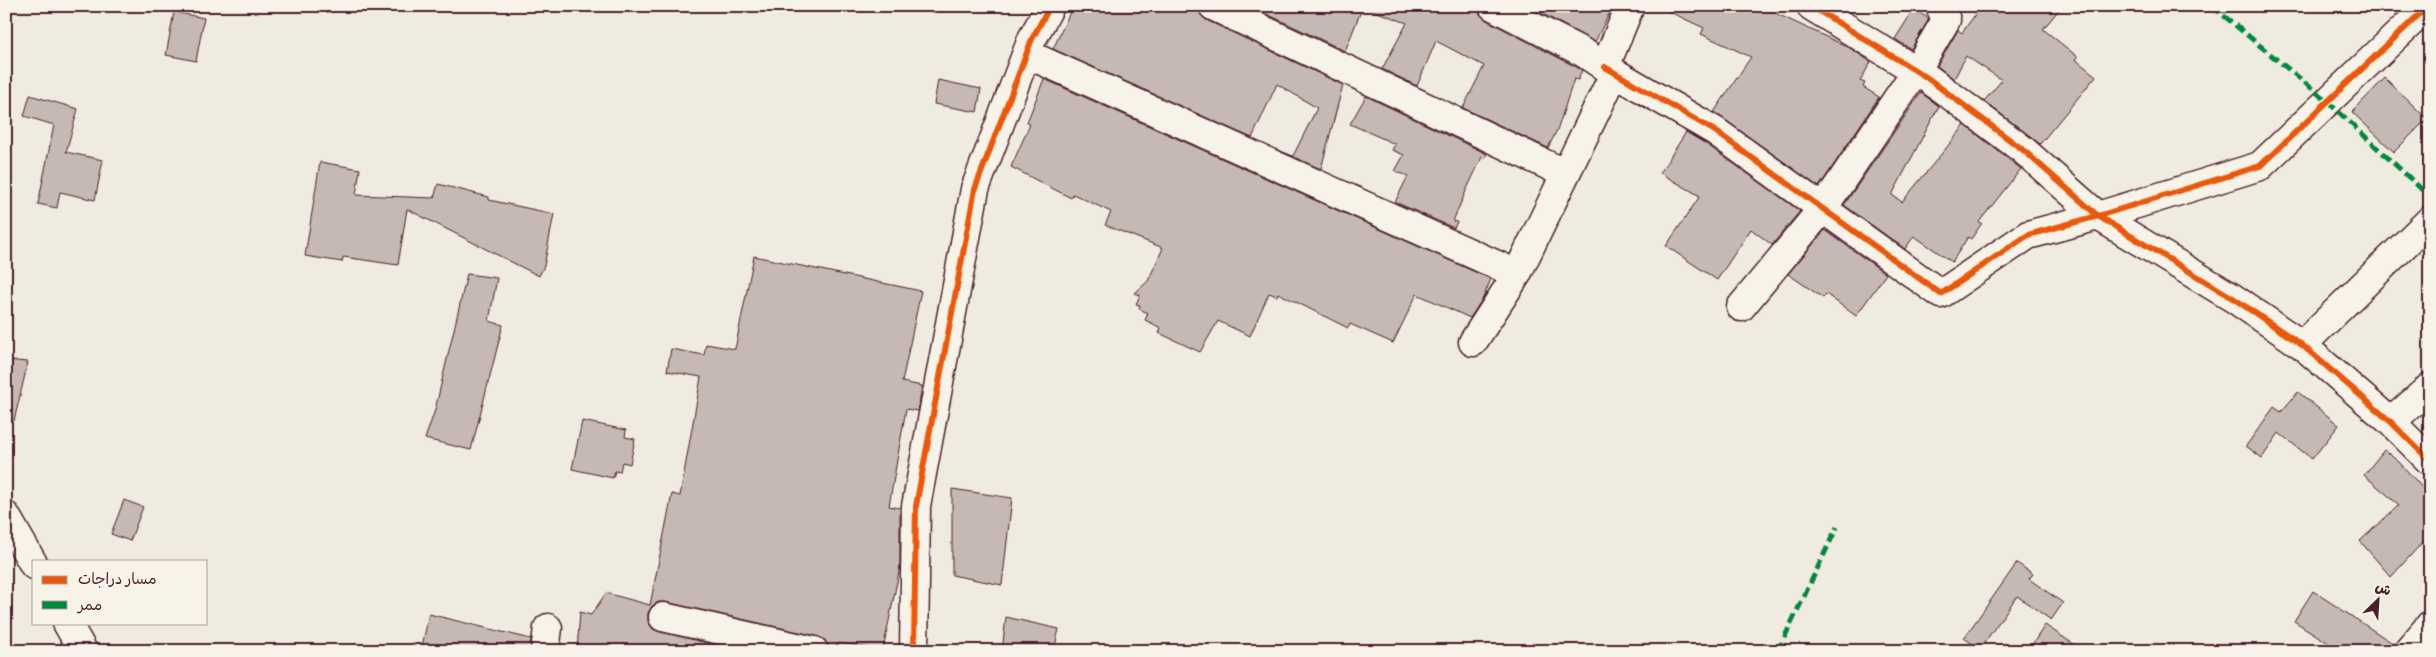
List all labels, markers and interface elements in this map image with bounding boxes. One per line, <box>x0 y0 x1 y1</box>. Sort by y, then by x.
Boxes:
legend <box>32 560 208 624</box>
text: مسار دراجات <box>78 570 157 589</box>
north arrow <box>2354 574 2404 624</box>
text: ش <box>2373 578 2394 600</box>
text: ممر <box>76 596 102 615</box>

